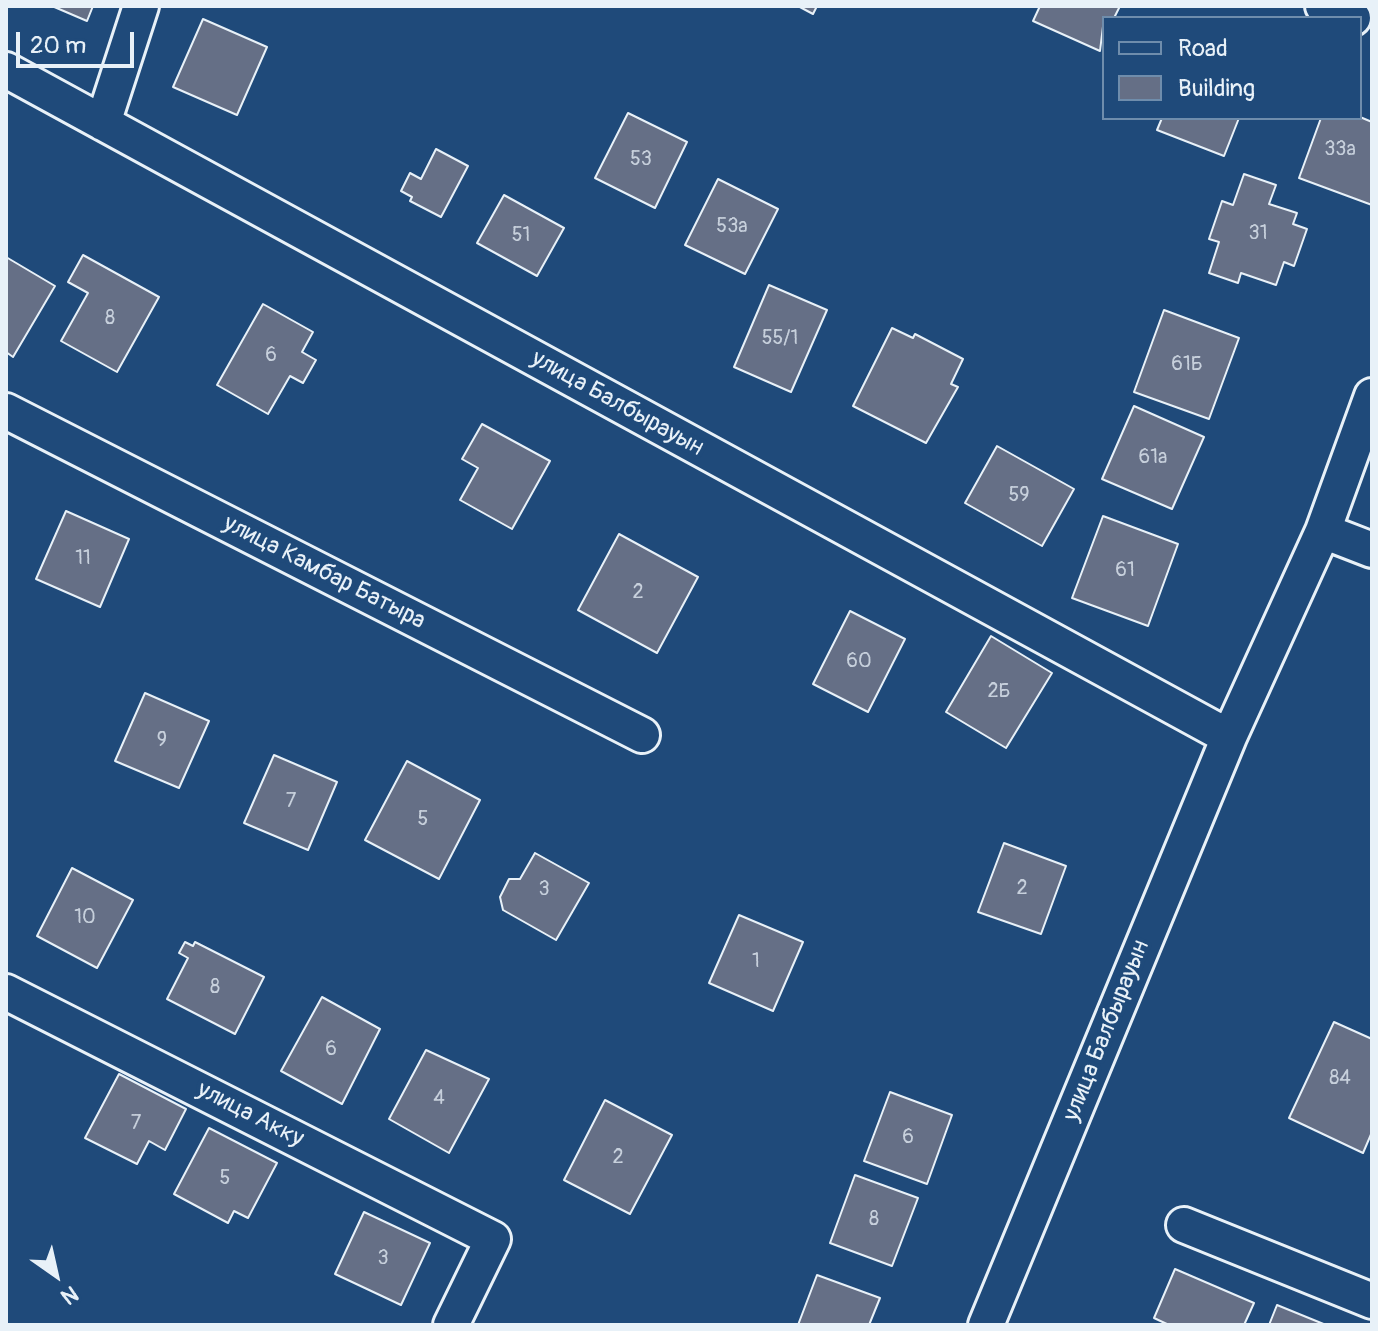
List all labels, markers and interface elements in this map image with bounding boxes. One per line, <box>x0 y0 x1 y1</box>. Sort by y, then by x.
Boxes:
scale bar <box>20 16 138 66</box>
legend <box>1102 16 1362 120</box>
text: 20 m <box>30 31 86 60</box>
text: Road <box>1178 34 1228 63</box>
text: Building <box>1178 74 1255 103</box>
house number: 33а <box>1324 138 1356 162</box>
house number: 53 <box>630 148 652 172</box>
house number: 53а <box>716 215 748 239</box>
house number: 31 <box>1249 222 1267 246</box>
house number: 51 <box>512 224 530 248</box>
house number: 8 <box>105 307 115 331</box>
house number: 55/1 <box>762 327 798 351</box>
house number: 6 <box>265 344 277 368</box>
street label: улица Балбырауын <box>526 345 708 463</box>
house number: 61Б <box>1171 353 1203 377</box>
house number: 61а <box>1139 446 1167 470</box>
house number: 59 <box>1008 484 1030 508</box>
street label: улица Камбар Батыра <box>218 510 430 636</box>
house number: 11 <box>75 547 91 571</box>
house number: 61 <box>1115 559 1135 583</box>
house number: 2 <box>632 581 644 605</box>
house number: 60 <box>846 650 872 674</box>
house number: 2Б <box>987 680 1011 704</box>
house number: 9 <box>157 729 167 753</box>
house number: 7 <box>286 790 296 814</box>
house number: 5 <box>418 808 428 832</box>
house number: 2 <box>1016 877 1028 901</box>
house number: 3 <box>538 878 550 902</box>
house number: 10 <box>74 906 96 930</box>
street label: улица Балбырауын <box>1058 936 1156 1126</box>
house number: 1 <box>752 950 760 974</box>
house number: 8 <box>210 976 220 1000</box>
house number: 6 <box>325 1038 337 1062</box>
house number: 84 <box>1329 1067 1351 1091</box>
street label: улица Акку <box>192 1076 308 1154</box>
house number: 4 <box>433 1087 445 1111</box>
house number: 7 <box>131 1112 141 1136</box>
house number: 6 <box>902 1126 914 1150</box>
house number: 2 <box>612 1146 624 1170</box>
house number: 5 <box>220 1167 230 1191</box>
house number: 8 <box>869 1208 879 1232</box>
north arrow <box>16 1235 96 1315</box>
house number: 3 <box>377 1247 389 1271</box>
text: N <box>55 1279 83 1311</box>

